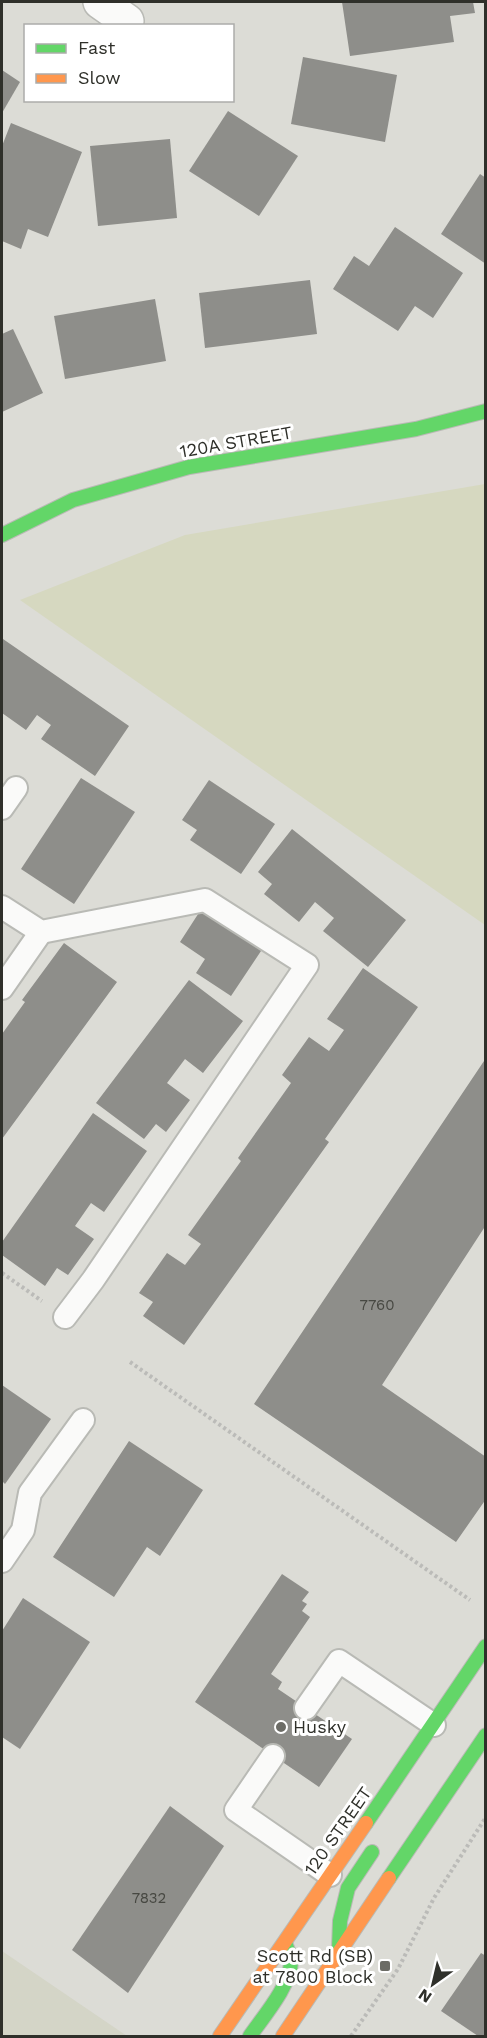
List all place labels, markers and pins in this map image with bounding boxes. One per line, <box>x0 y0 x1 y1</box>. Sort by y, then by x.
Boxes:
place label: Husky <box>293 1716 347 1737</box>
marker: Husky <box>274 1720 288 1734</box>
place label: Scott Rd (SB) at 7800 Block <box>253 1945 373 1987</box>
marker: Scott Rd (SB) at 7800 Block <box>378 1959 392 1973</box>

